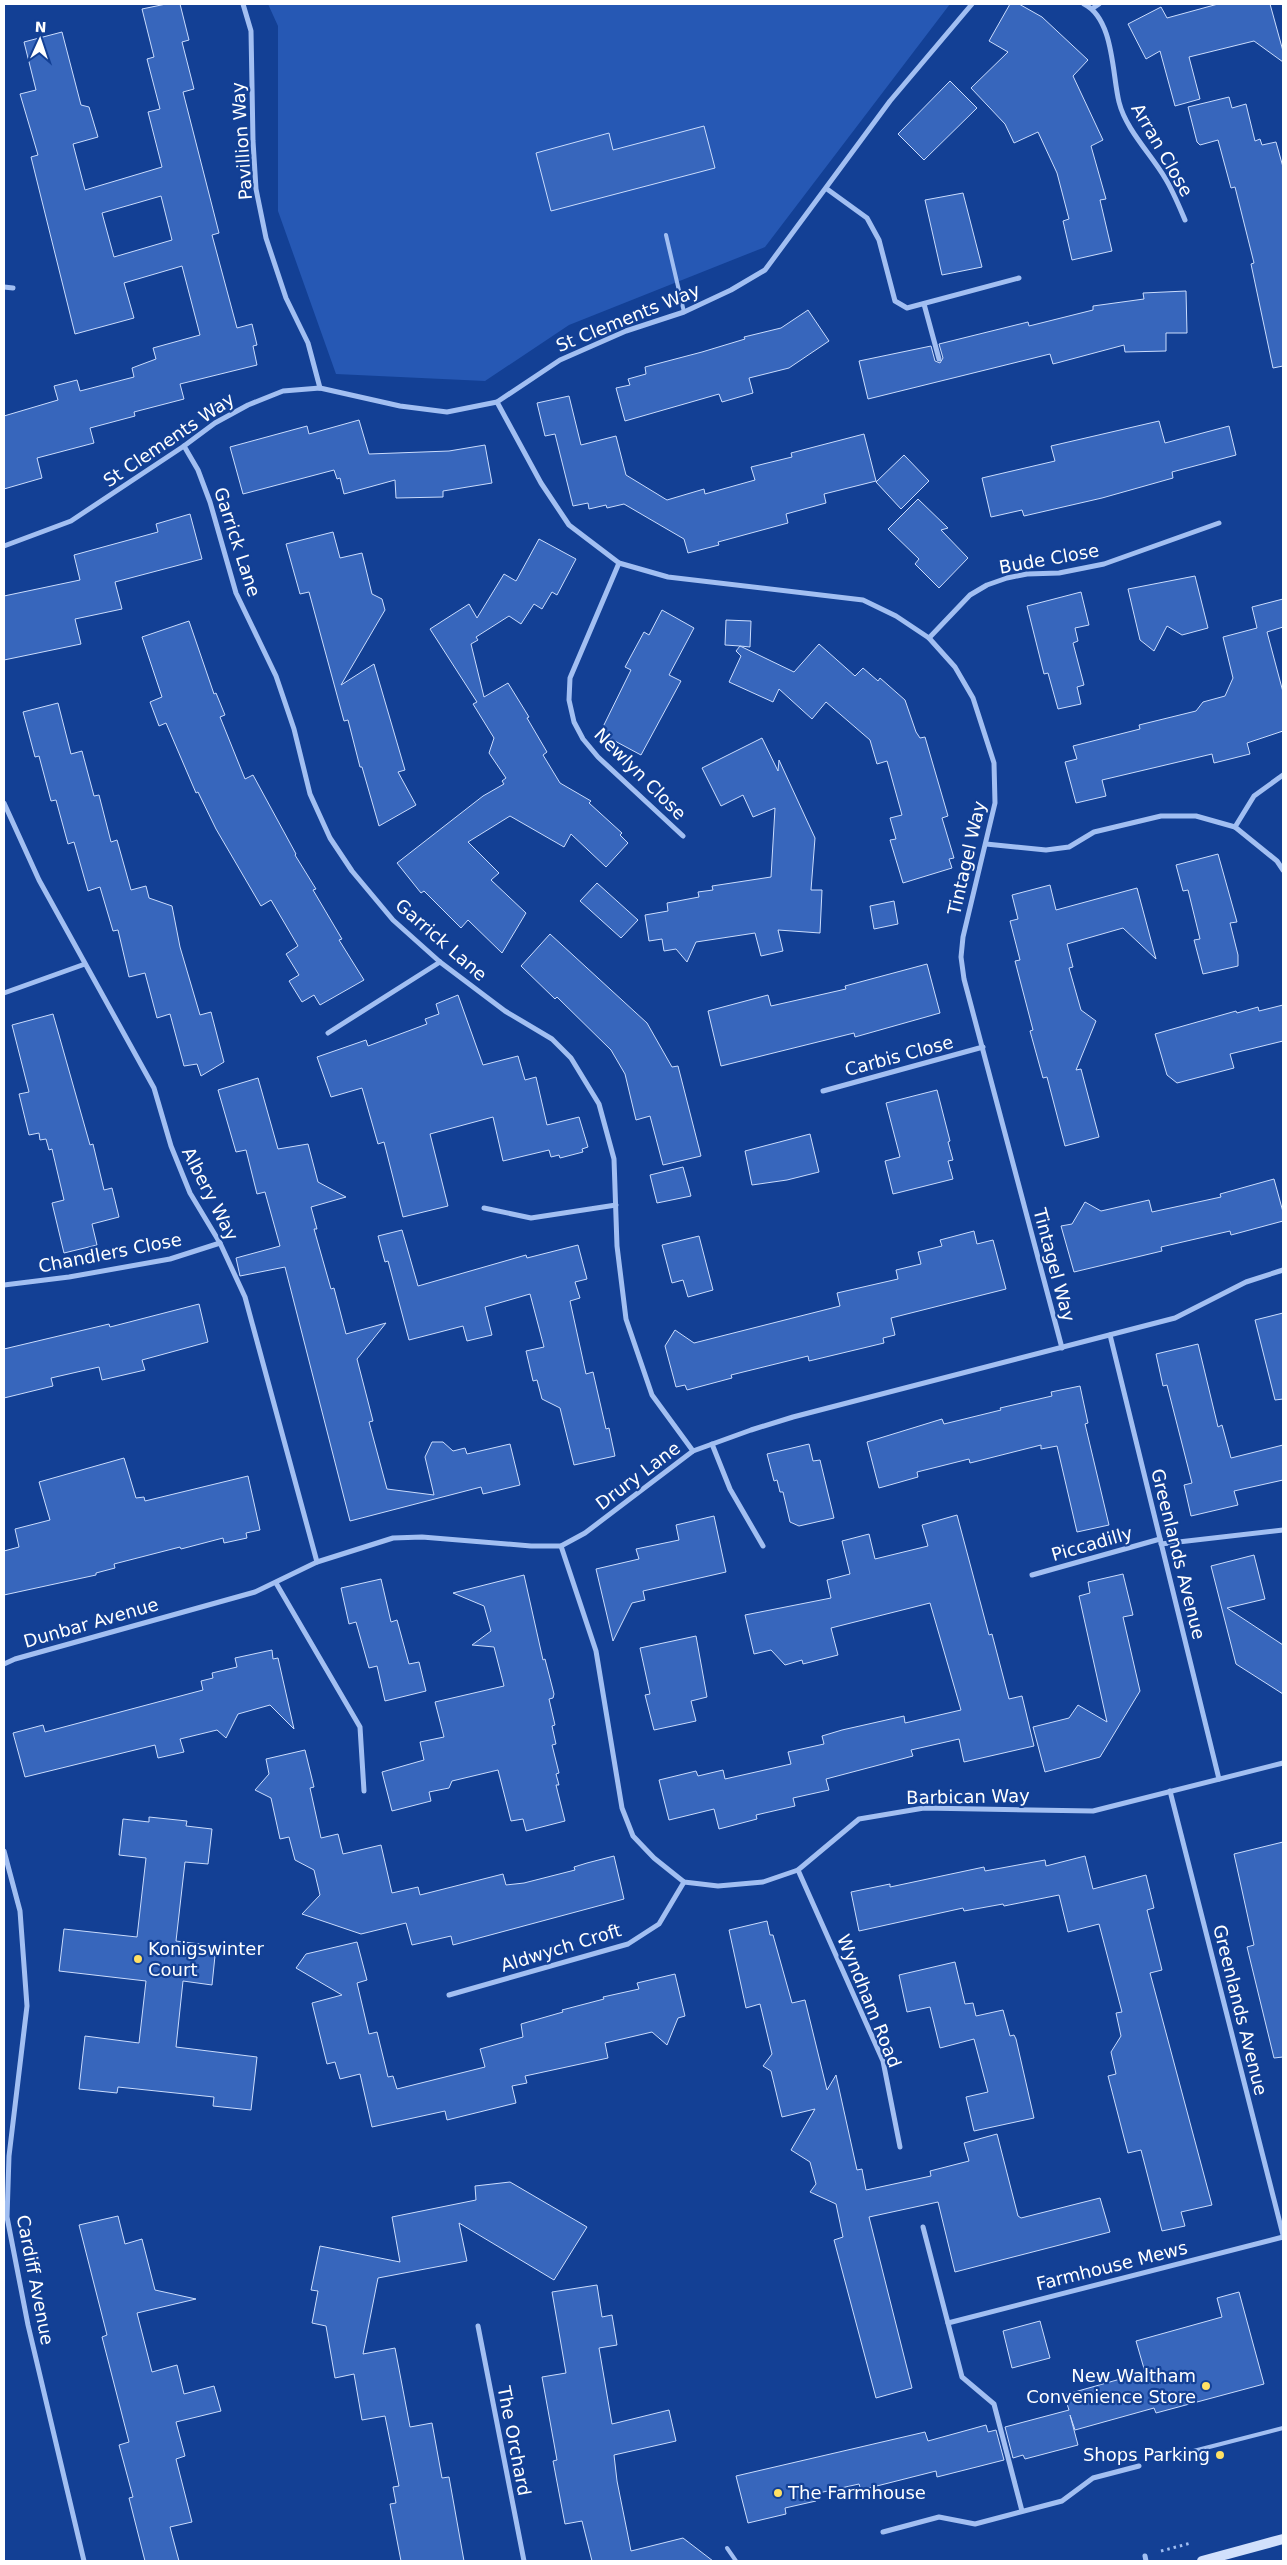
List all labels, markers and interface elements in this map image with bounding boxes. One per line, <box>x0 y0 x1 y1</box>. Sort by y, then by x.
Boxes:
north arrow <box>15 15 65 65</box>
text: N <box>34 19 47 35</box>
street label: Pavillion Way <box>227 81 256 201</box>
street label: Arran Close <box>1127 99 1198 200</box>
street label: St Clements Way <box>553 279 703 356</box>
street label: St Clements Way <box>99 388 238 491</box>
street label: Garrick Lane <box>210 484 265 599</box>
street label: Bude Close <box>997 539 1100 578</box>
street label: Newlyn Close <box>590 723 691 824</box>
street label: Tintagel Way <box>943 798 990 918</box>
street label: Garrick Lane <box>391 894 491 985</box>
street label: Carbis Close <box>842 1031 955 1080</box>
street label: Albery Way <box>178 1144 243 1244</box>
street label: Tintagel Way <box>1029 1205 1080 1324</box>
street label: Chandlers Close <box>37 1228 183 1277</box>
street label: Drury Lane <box>591 1437 684 1514</box>
street label: Greenlands Avenue <box>1147 1466 1210 1641</box>
street label: Piccadilly <box>1049 1522 1135 1565</box>
street label: Dunbar Avenue <box>21 1593 161 1652</box>
street label: Barbican Way <box>906 1785 1030 1808</box>
street label: Aldwych Croft <box>498 1919 624 1976</box>
street label: Greenlands Avenue <box>1209 1922 1272 2097</box>
street label: Wyndham Road <box>833 1931 906 2071</box>
place label: Konigswinter Court <box>148 1938 264 1980</box>
marker: Konigswinter Court <box>132 1953 144 1965</box>
street label: Cardiff Avenue <box>13 2213 58 2347</box>
street label: Farmhouse Mews <box>1034 2237 1190 2294</box>
place label: New Waltham Convenience Store <box>1026 2365 1196 2407</box>
marker: New Waltham Convenience Store <box>1200 2380 1212 2392</box>
street label: The Orchard <box>493 2383 535 2497</box>
place label: Shops Parking <box>1083 2444 1210 2465</box>
marker: Shops Parking <box>1214 2449 1226 2461</box>
place label: The Farmhouse <box>787 2482 926 2503</box>
marker: The Farmhouse <box>772 2487 784 2499</box>

